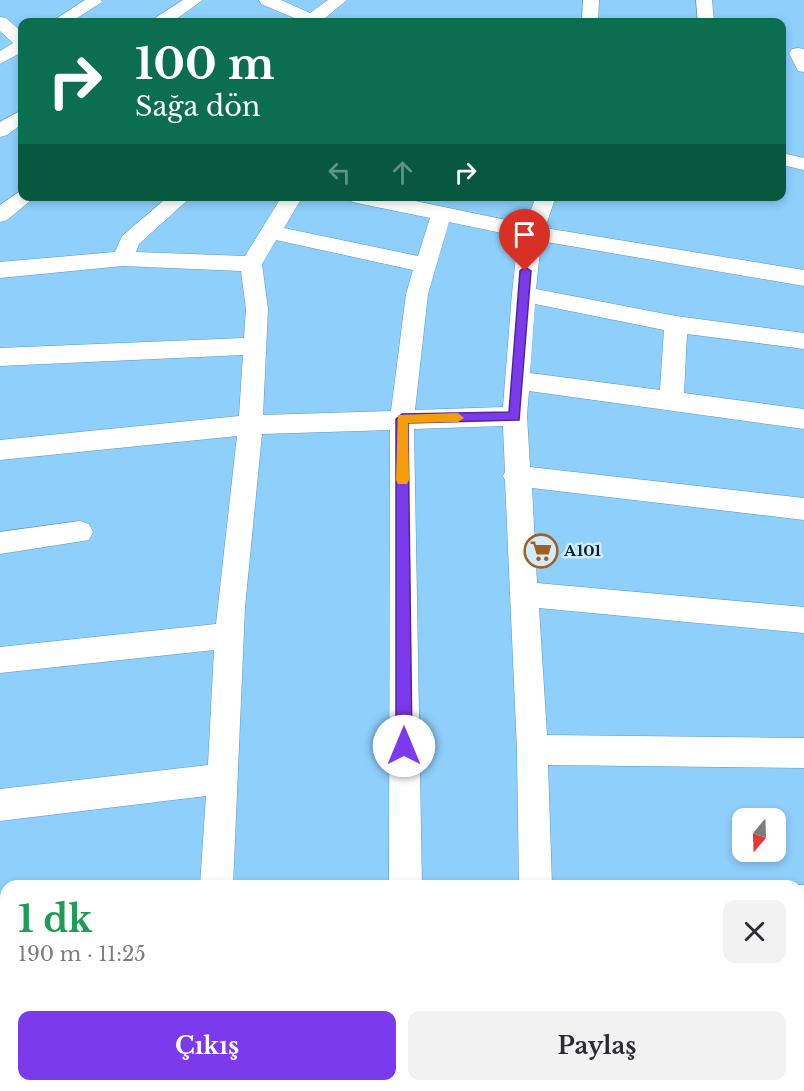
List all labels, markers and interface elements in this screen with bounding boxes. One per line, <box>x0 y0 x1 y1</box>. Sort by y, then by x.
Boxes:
text: 100 m <box>135 38 274 90</box>
icon: right <box>36 42 114 120</box>
text: Sağa dön <box>135 90 260 123</box>
icon: left <box>323 156 356 189</box>
icon: ahead <box>386 156 419 189</box>
icon: right <box>449 156 482 189</box>
pin <box>499 209 550 271</box>
icon: arrive <box>508 218 541 251</box>
supermarket icon: A101 <box>523 533 559 569</box>
place label: A101 <box>563 541 602 560</box>
position arrow <box>372 714 436 778</box>
north arrow <box>732 808 786 862</box>
map controls <box>732 808 786 862</box>
text: 1 dk <box>18 897 92 942</box>
button: close <box>723 900 786 963</box>
text: 190 m · 11:25 <box>18 942 146 966</box>
button: Çıkış <box>18 1011 396 1080</box>
button: Paylaş <box>408 1011 786 1080</box>

